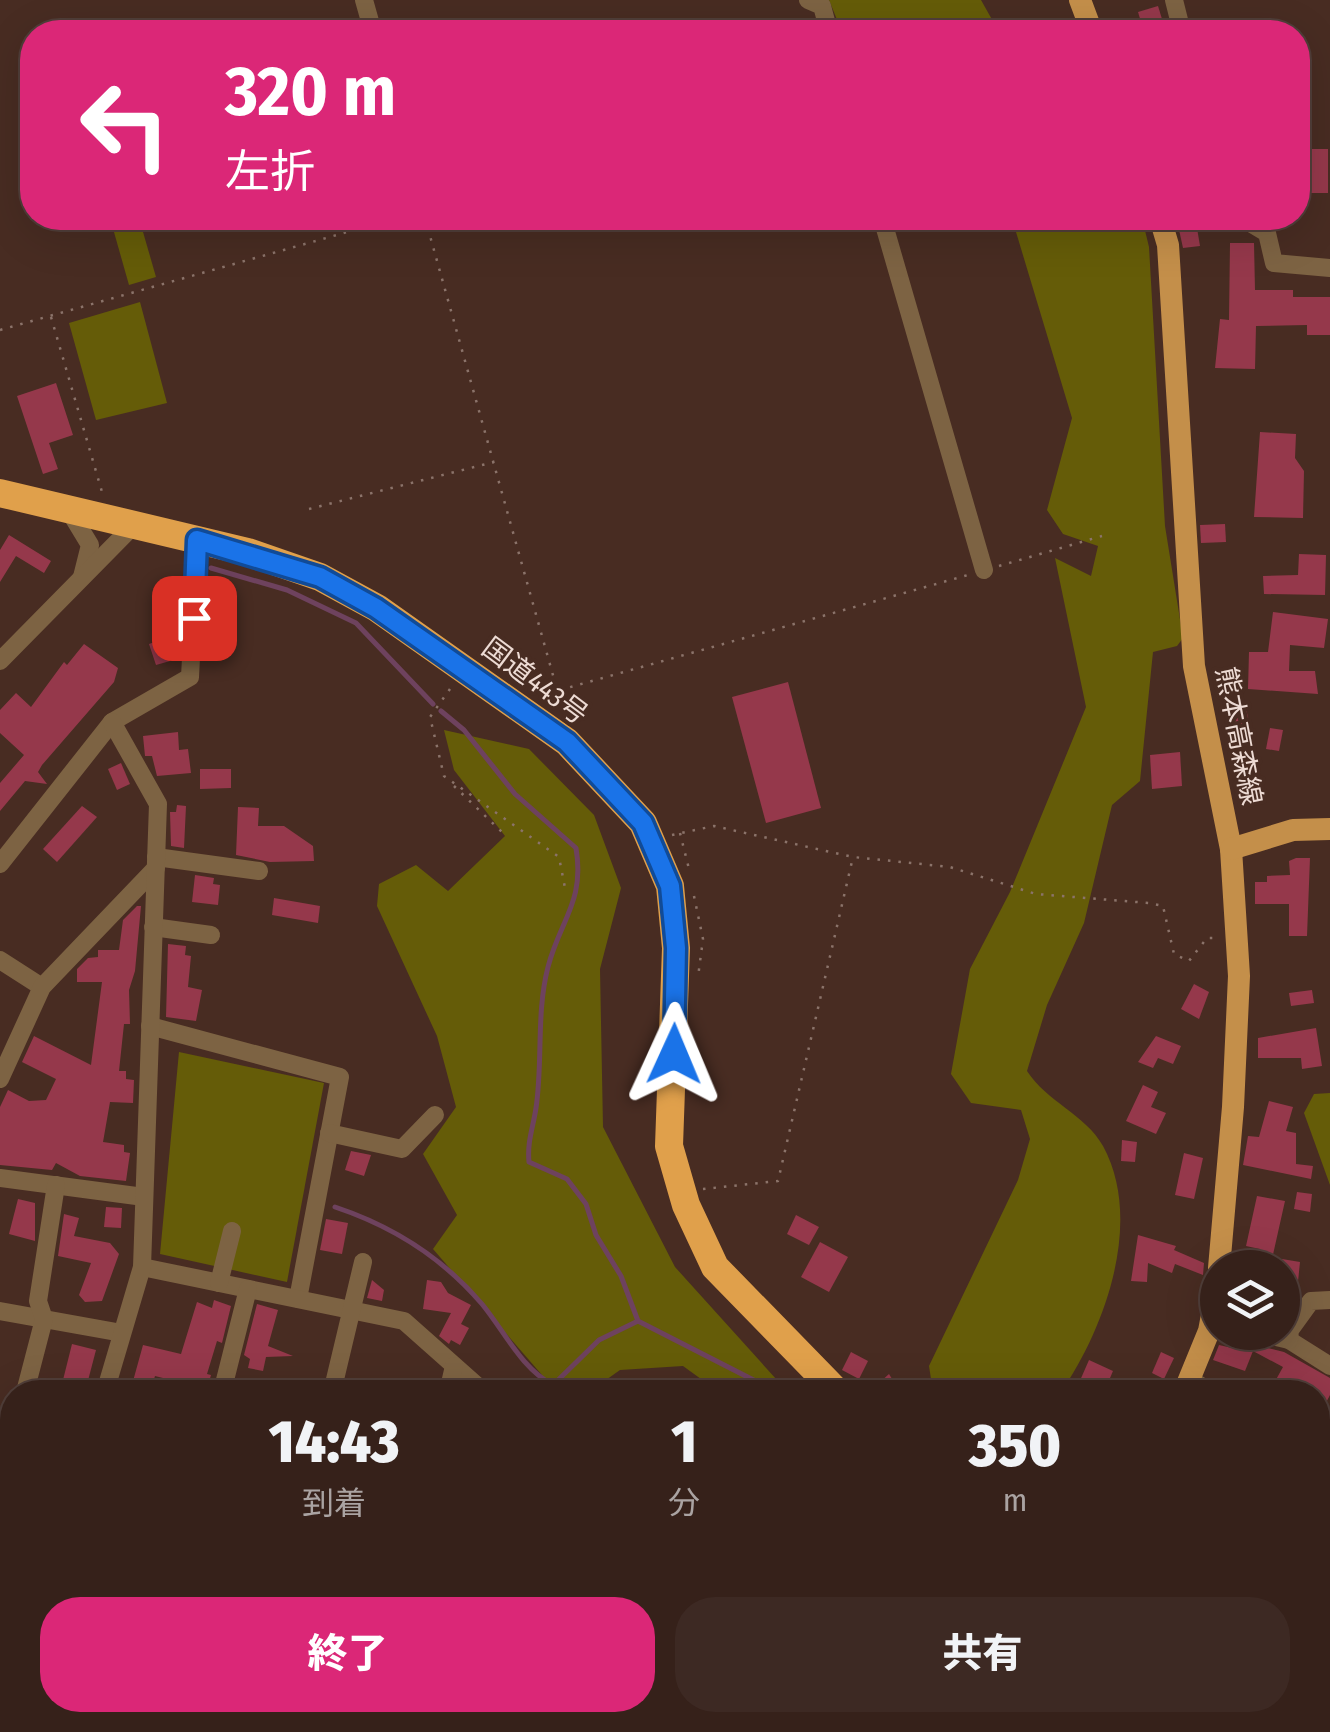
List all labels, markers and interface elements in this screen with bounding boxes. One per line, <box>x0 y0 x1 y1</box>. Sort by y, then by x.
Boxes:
text: 320 m <box>225 50 396 134</box>
icon: left <box>60 60 190 190</box>
text: 左折 <box>225 145 315 199</box>
pin <box>152 576 237 661</box>
icon: arrive <box>167 591 222 646</box>
street label: 国道443号 <box>476 631 594 731</box>
street label: 熊本高森線 <box>1209 664 1269 808</box>
position arrow <box>622 1002 726 1106</box>
map controls <box>1200 1250 1300 1350</box>
button: layers <box>1200 1250 1300 1350</box>
text: 14:43 <box>269 1406 399 1478</box>
text: 1 <box>671 1406 697 1478</box>
text: 350 <box>969 1410 1061 1482</box>
text: m <box>1003 1481 1027 1519</box>
text: 到着 <box>302 1484 366 1522</box>
text: 分 <box>668 1484 700 1522</box>
button: 終了 <box>40 1597 655 1712</box>
button: 共有 <box>675 1597 1290 1712</box>

